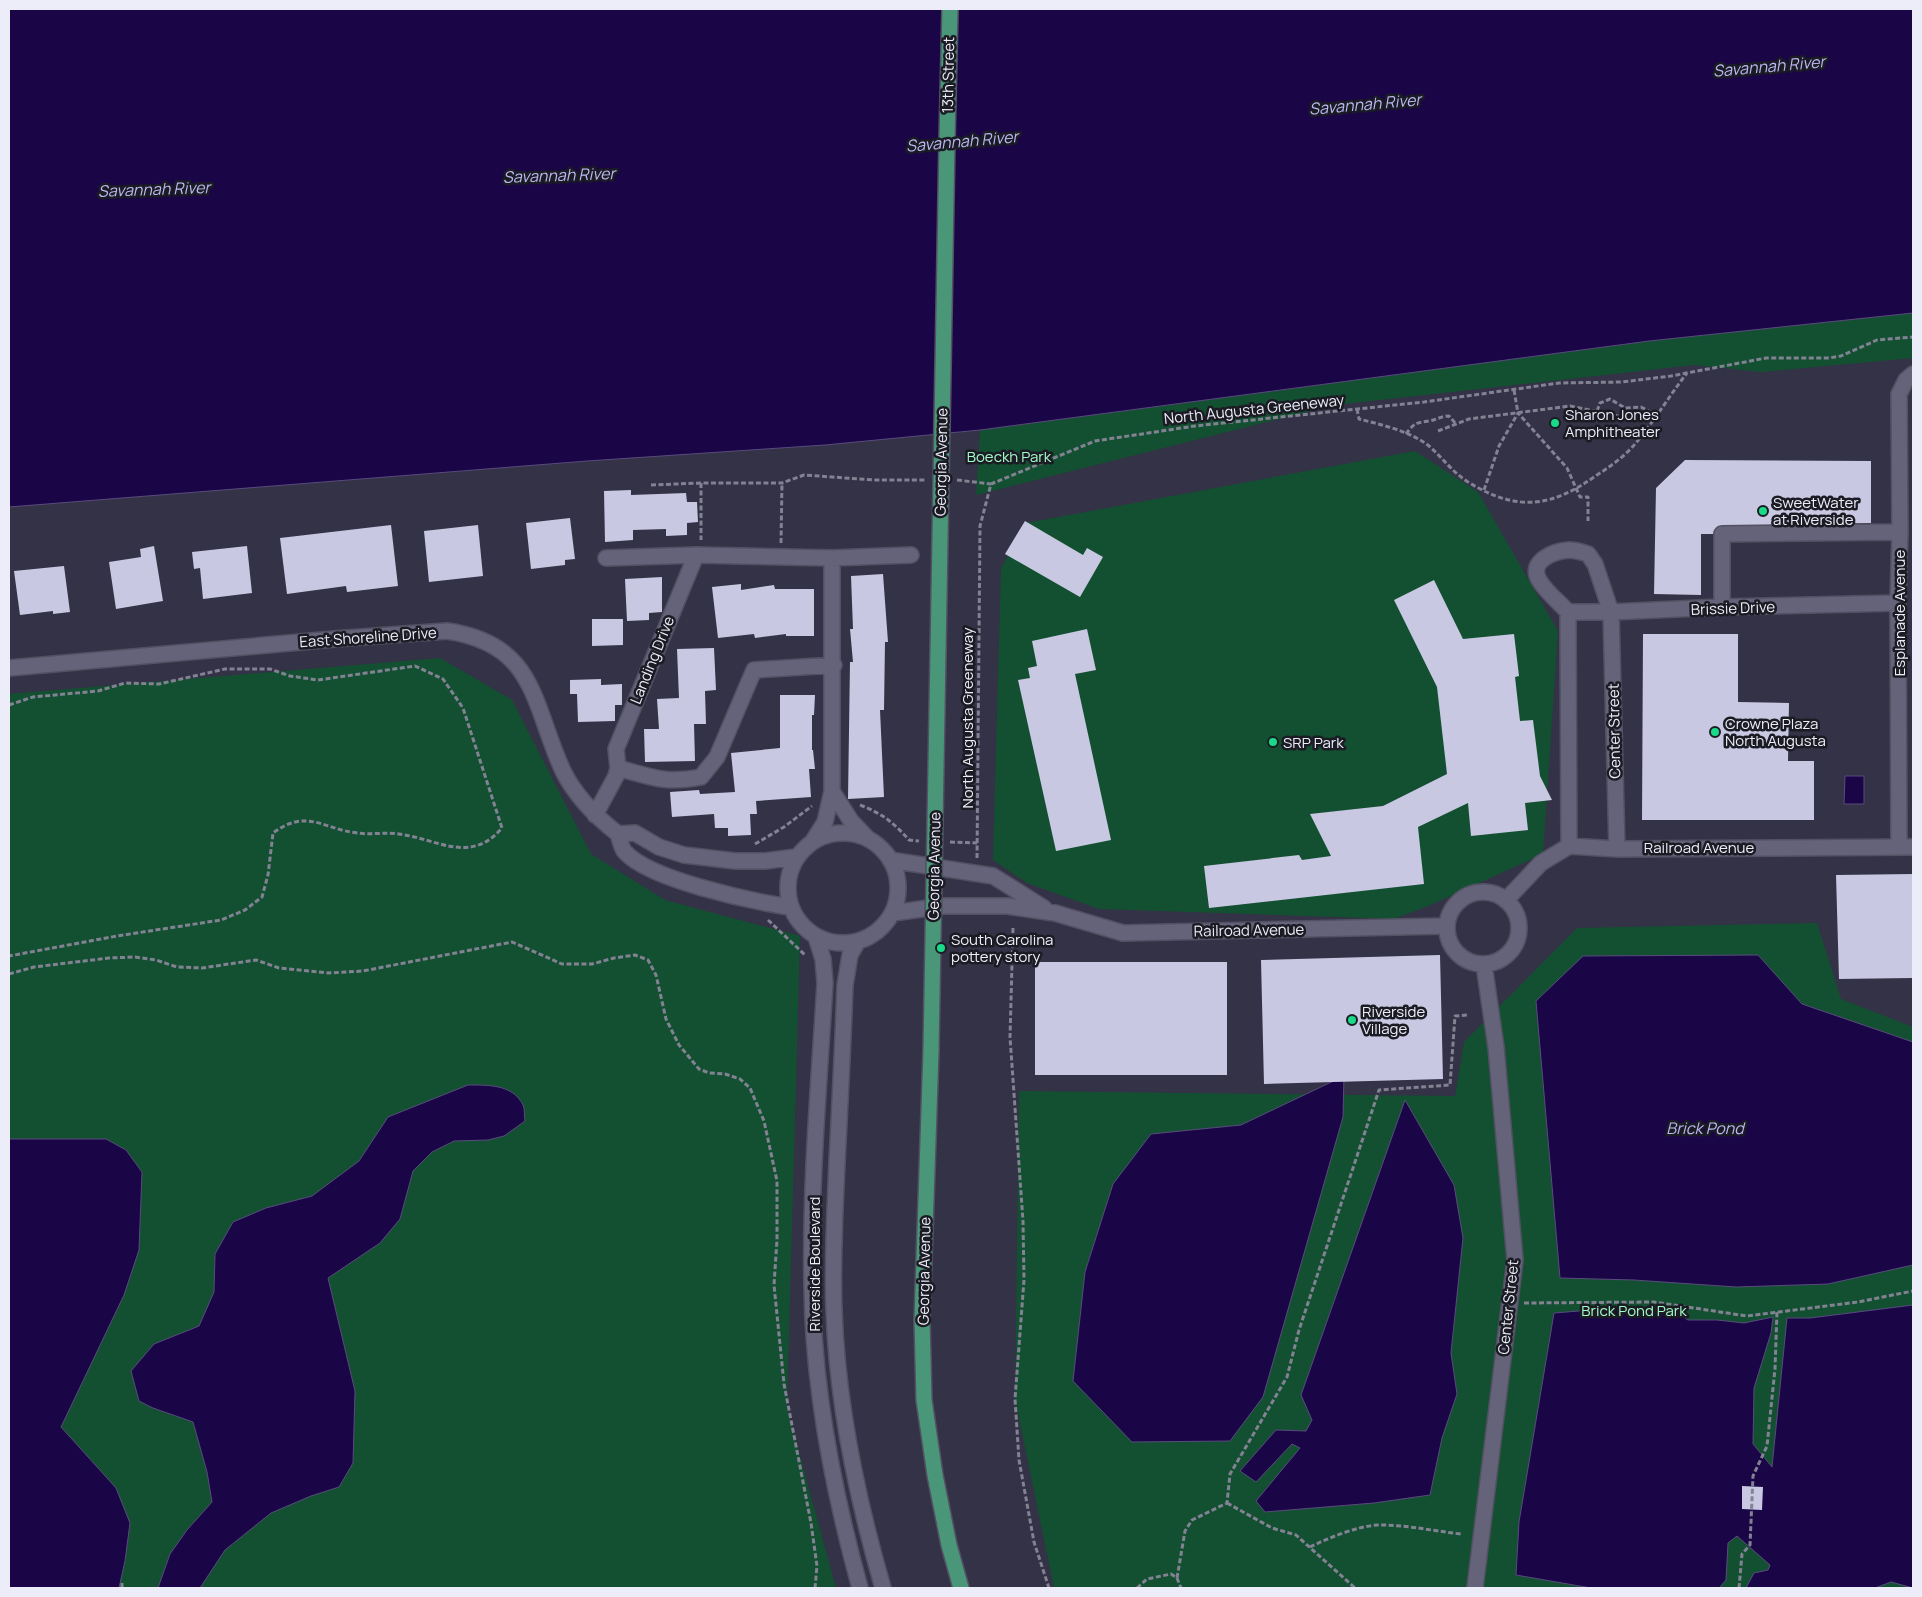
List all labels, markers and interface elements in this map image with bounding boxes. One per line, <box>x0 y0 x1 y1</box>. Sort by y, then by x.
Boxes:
street label: 13th Street <box>937 37 959 113</box>
water label: Savannah River <box>1712 50 1828 82</box>
water label: Savannah River <box>1308 88 1424 120</box>
water label: Savannah River <box>905 125 1021 157</box>
water label: Savannah River <box>502 162 618 188</box>
water label: Savannah River <box>97 176 213 202</box>
street label: North Augusta Greeneway <box>1163 389 1345 429</box>
place label: Sharon Jones Amphitheater <box>1565 404 1661 442</box>
street label: Georgia Avenue <box>930 407 952 516</box>
marker: Sharon Jones Amphitheater <box>1549 417 1561 429</box>
park label: Boeckh Park <box>967 446 1052 467</box>
place label: SweetWater at Riverside <box>1773 492 1859 530</box>
marker: SweetWater at Riverside <box>1757 505 1769 517</box>
street label: Esplanade Avenue <box>1889 550 1910 676</box>
street label: Brissie Drive <box>1691 596 1776 620</box>
street label: Landing Drive <box>625 613 679 707</box>
street label: East Shoreline Drive <box>299 622 438 652</box>
street label: North Augusta Greeneway <box>957 627 978 809</box>
street label: Center Street <box>1603 683 1625 779</box>
place label: Crowne Plaza North Augusta <box>1725 713 1826 751</box>
marker: Crowne Plaza North Augusta <box>1709 726 1721 738</box>
place label: SRP Park <box>1283 732 1344 753</box>
marker: SRP Park <box>1267 736 1279 748</box>
street label: Georgia Avenue <box>923 811 945 920</box>
street label: Railroad Avenue <box>1644 837 1754 858</box>
street label: Railroad Avenue <box>1194 919 1305 941</box>
place label: South Carolina pottery story <box>951 929 1053 967</box>
marker: South Carolina pottery story <box>935 942 947 954</box>
place label: Riverside Village <box>1362 1001 1425 1039</box>
marker: Riverside Village <box>1346 1014 1358 1026</box>
water label: Brick Pond <box>1666 1117 1746 1139</box>
street label: Riverside Boulevard <box>804 1197 825 1331</box>
street label: Georgia Avenue <box>913 1216 935 1325</box>
street label: Center Street <box>1493 1259 1523 1355</box>
park label: Brick Pond Park <box>1581 1300 1687 1321</box>

